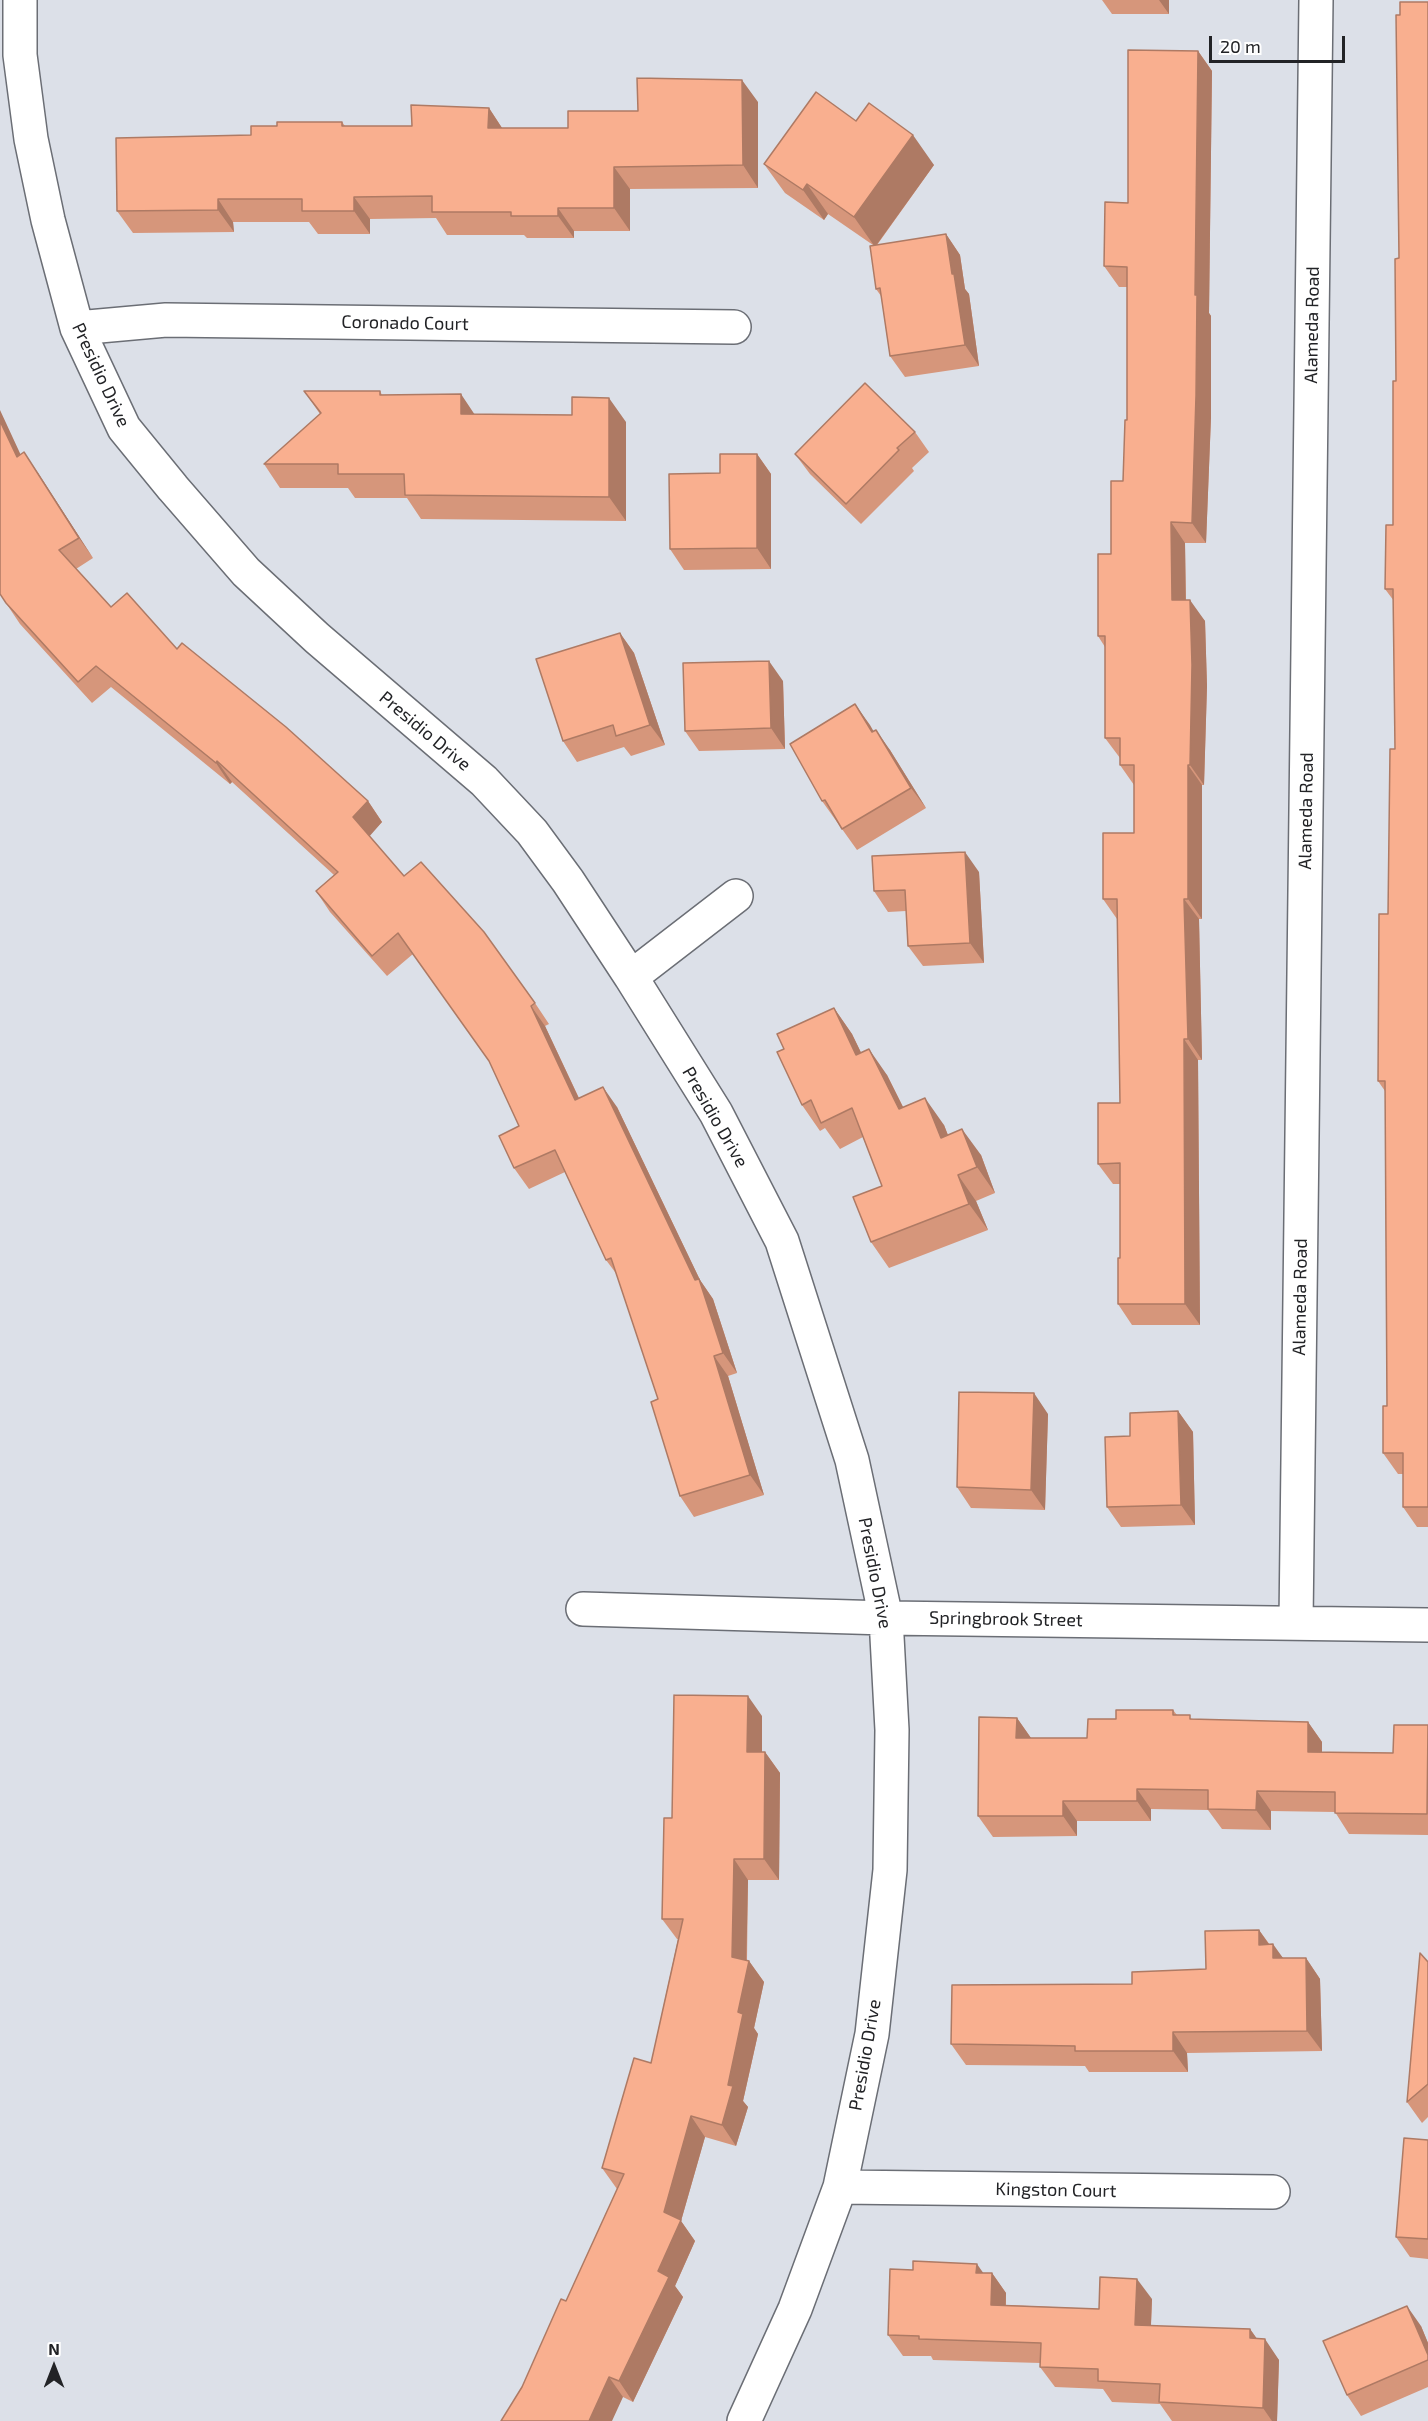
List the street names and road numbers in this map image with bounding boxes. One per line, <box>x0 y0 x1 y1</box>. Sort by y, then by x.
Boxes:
street label: Alameda Road <box>1300 266 1324 384</box>
street label: Coronado Court <box>341 311 469 335</box>
street label: Presidio Drive <box>67 319 135 431</box>
street label: Presidio Drive <box>375 687 475 775</box>
street label: Alameda Road <box>1294 752 1318 870</box>
street label: Presidio Drive <box>677 1063 753 1171</box>
street label: Alameda Road <box>1288 1238 1312 1356</box>
street label: Presidio Drive <box>854 1516 896 1630</box>
street label: Springbrook Street <box>929 1607 1083 1631</box>
street label: Presidio Drive <box>845 1998 885 2112</box>
street label: Kingston Court <box>995 2178 1117 2202</box>

